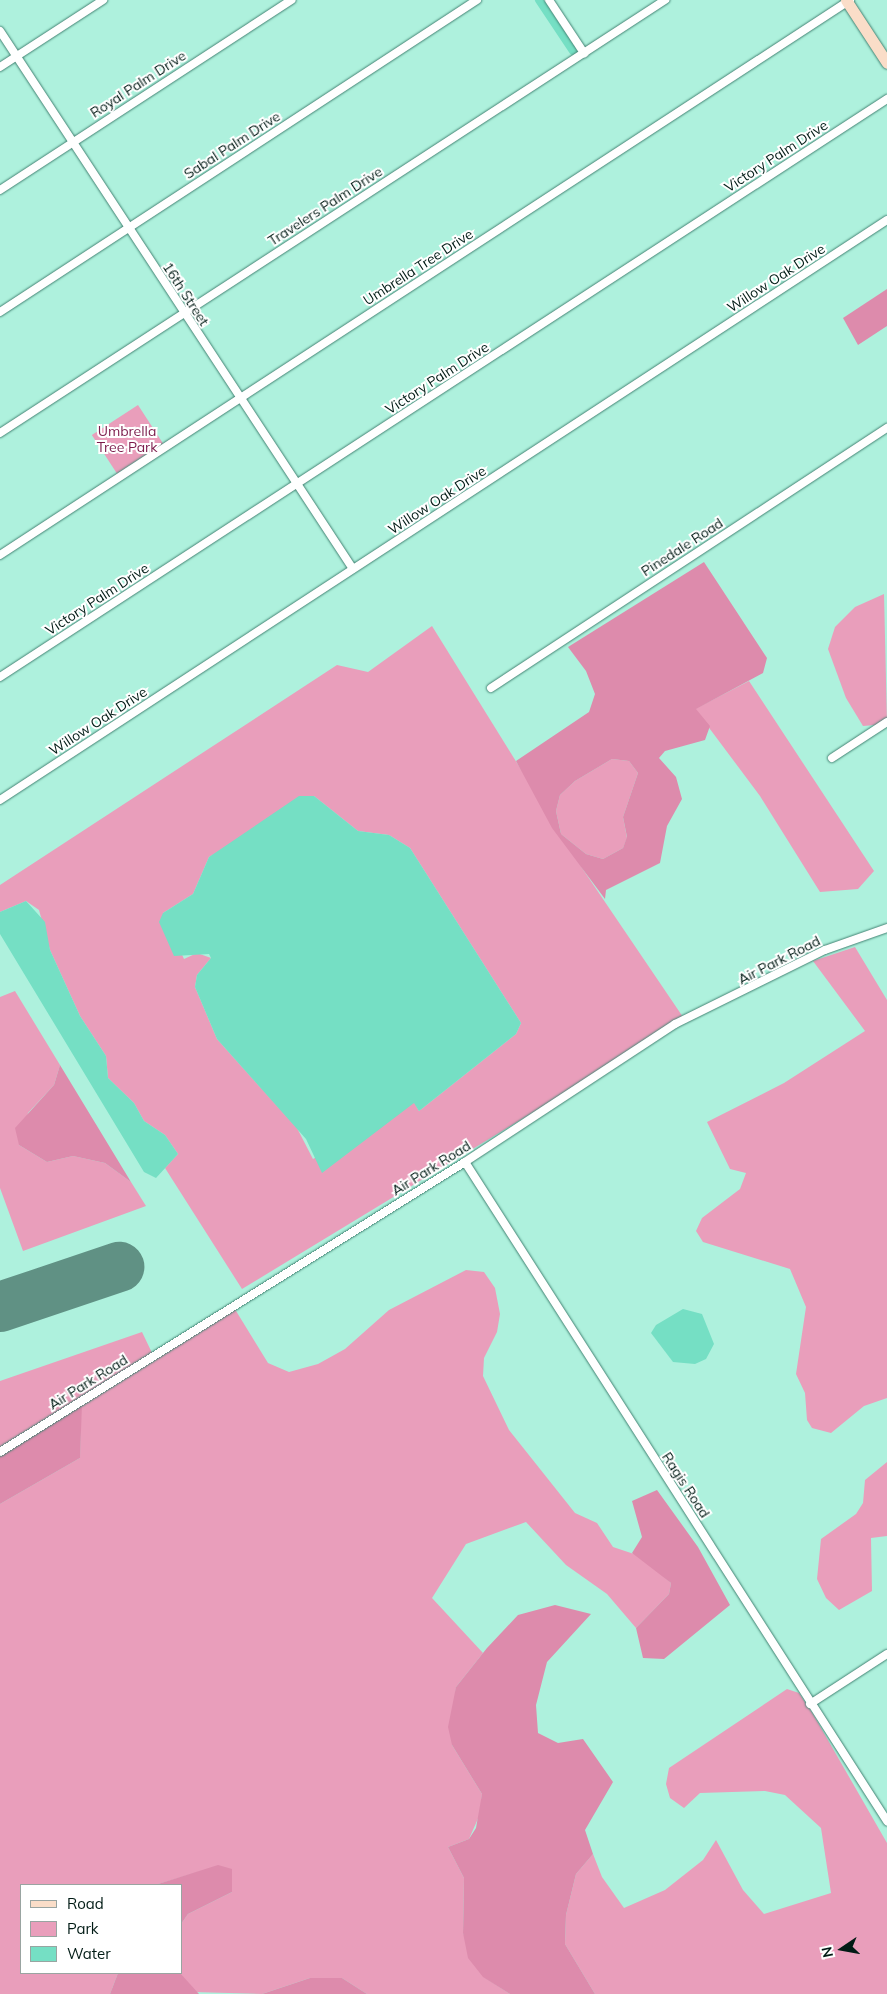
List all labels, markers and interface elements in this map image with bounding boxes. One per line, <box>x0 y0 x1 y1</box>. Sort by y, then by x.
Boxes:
street label: Royal Palm Drive <box>87 47 189 121</box>
street label: Sabal Palm Drive <box>181 108 283 182</box>
street label: Victory Palm Drive <box>721 116 831 196</box>
street label: Travelers Palm Drive <box>265 163 385 249</box>
street label: Umbrella Tree Drive <box>360 225 476 309</box>
street label: Willow Oak Drive <box>724 240 828 316</box>
street label: 16th Street <box>159 259 213 329</box>
street label: Victory Palm Drive <box>382 338 492 418</box>
park label: Umbrella Tree Park <box>97 423 157 456</box>
street label: Willow Oak Drive <box>385 462 489 538</box>
street label: Pinedale Road <box>638 514 726 580</box>
street label: Victory Palm Drive <box>42 559 152 639</box>
street label: Willow Oak Drive <box>46 683 150 759</box>
street label: Air Park Road <box>735 932 823 988</box>
street label: Air Park Road <box>388 1137 474 1199</box>
street label: Air Park Road <box>45 1351 131 1413</box>
street label: Ragis Road <box>659 1449 713 1521</box>
legend <box>20 1884 182 1974</box>
text: Road <box>67 1894 104 1913</box>
text: Park <box>67 1919 99 1938</box>
north arrow <box>817 1924 867 1974</box>
text: Water <box>67 1944 111 1963</box>
text: N <box>817 1945 837 1959</box>

